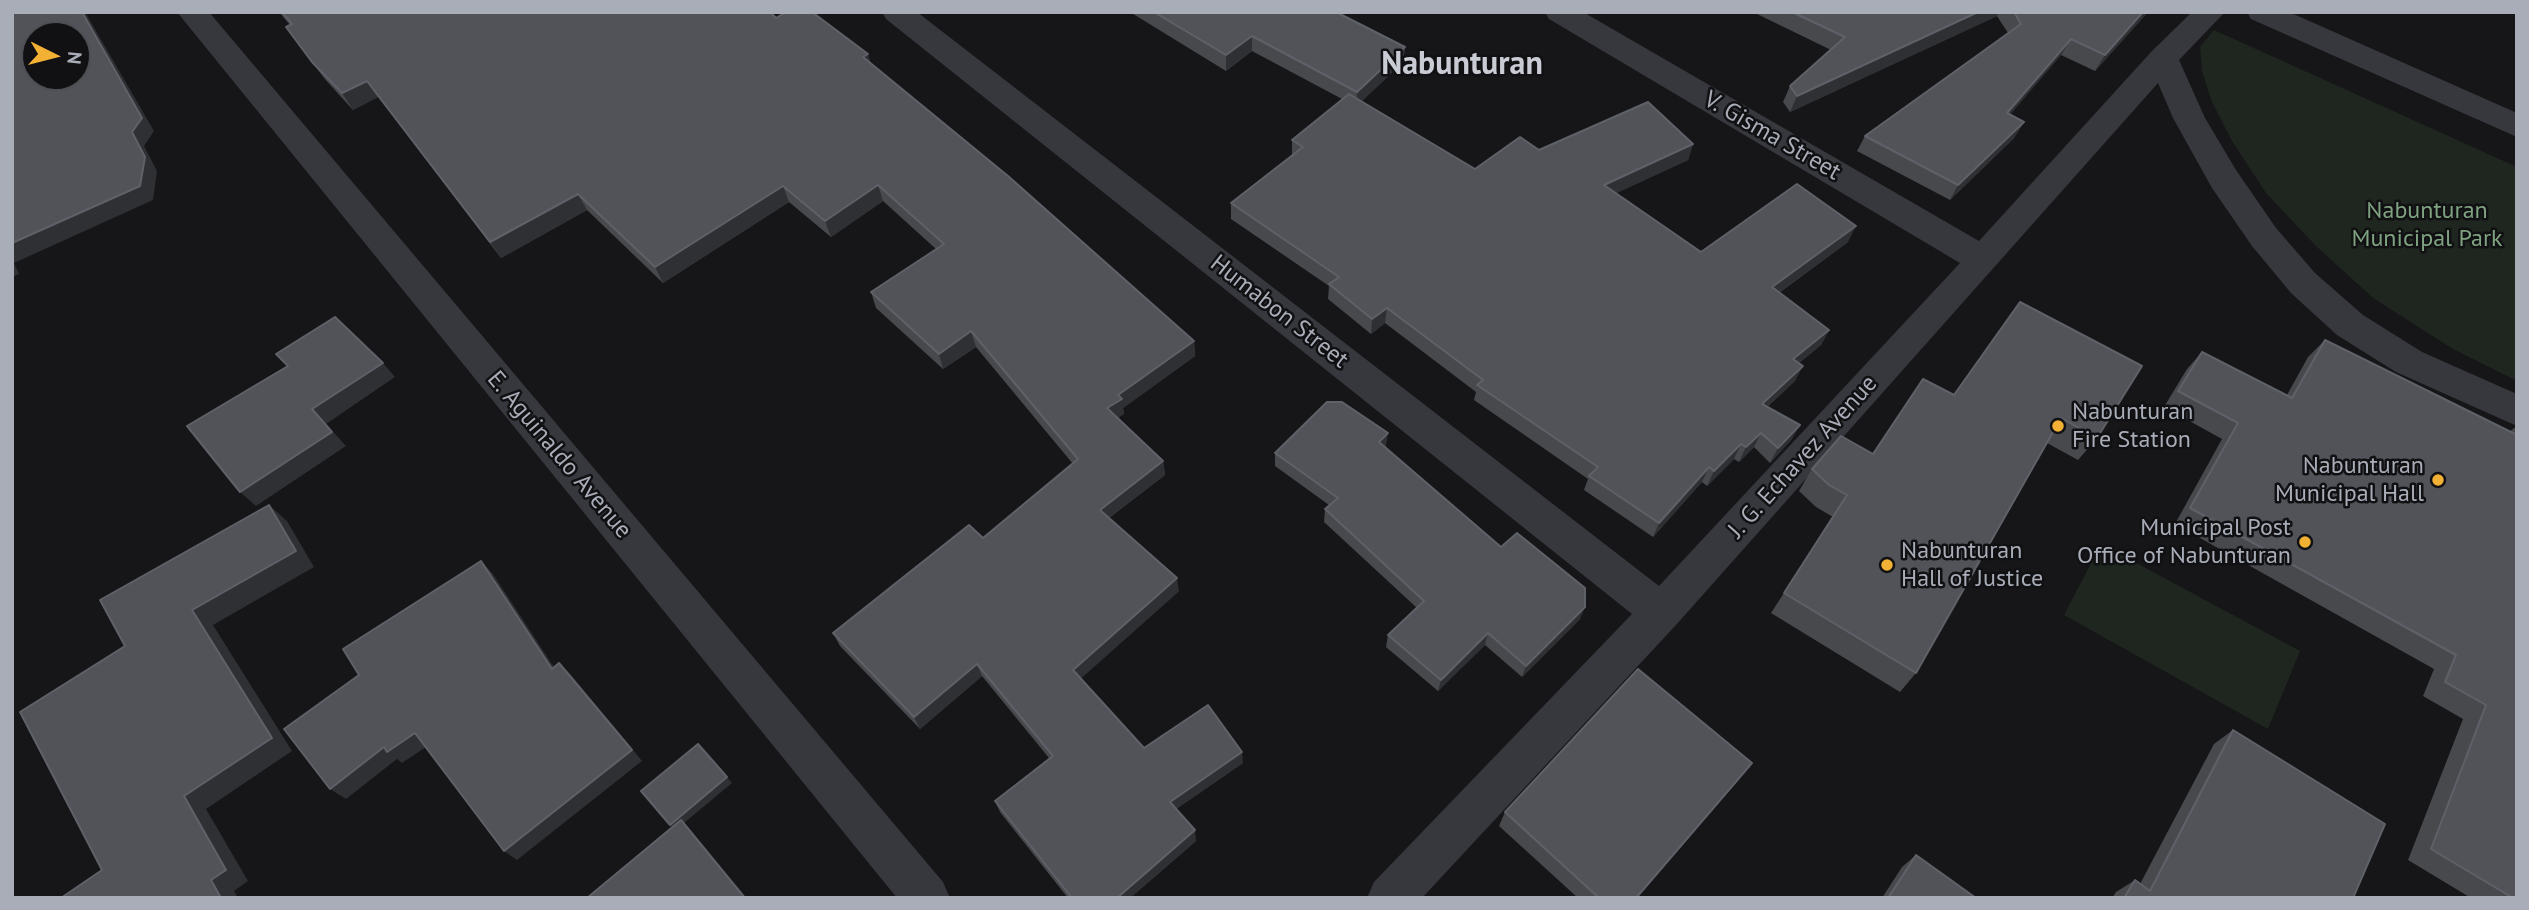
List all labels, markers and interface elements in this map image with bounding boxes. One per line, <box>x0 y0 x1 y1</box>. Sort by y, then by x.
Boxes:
north arrow <box>21 21 91 91</box>
district label: Nabunturan <box>1381 46 1543 84</box>
text: N <box>62 51 87 65</box>
street label: V. Gisma Street <box>1698 85 1846 187</box>
park label: Nabunturan Municipal Park <box>2351 197 2503 253</box>
street label: Humabon Street <box>1204 249 1354 375</box>
street label: E. Aguinaldo Avenue <box>481 365 637 545</box>
street label: J. G. Echavez Avenue <box>1722 370 1884 544</box>
place label: Nabunturan Fire Station <box>2072 398 2193 454</box>
marker: Nabunturan Fire Station <box>2050 418 2066 434</box>
place label: Nabunturan Municipal Hall <box>2275 452 2424 508</box>
marker: Nabunturan Municipal Hall <box>2430 472 2446 488</box>
place label: Municipal Post Office of Nabunturan <box>2077 514 2291 570</box>
marker: Municipal Post Office of Nabunturan <box>2297 534 2313 550</box>
place label: Nabunturan Hall of Justice <box>1901 537 2043 593</box>
marker: Nabunturan Hall of Justice <box>1879 557 1895 573</box>

